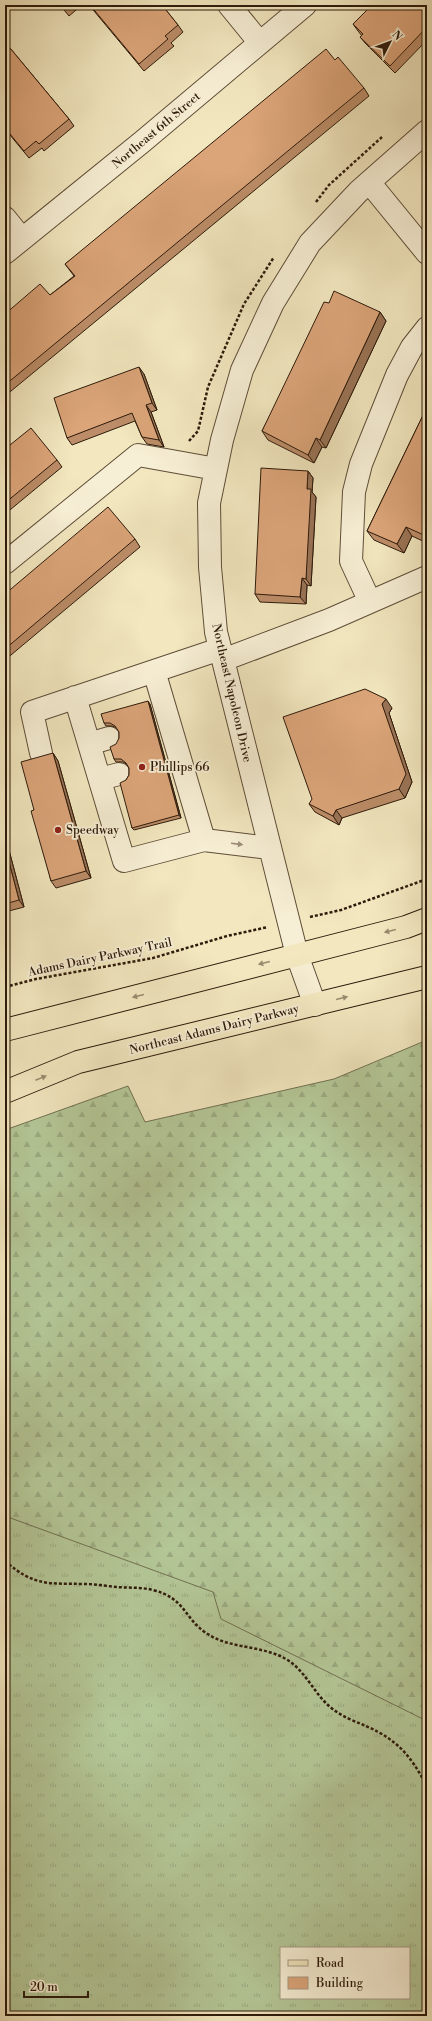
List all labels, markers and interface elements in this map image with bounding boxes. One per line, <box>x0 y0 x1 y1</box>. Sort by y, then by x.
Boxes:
north arrow <box>370 22 410 62</box>
text: N <box>389 28 405 44</box>
street label: Northeast 6th Street <box>109 89 204 172</box>
street label: Northeast Napoleon Drive <box>208 622 255 764</box>
place label: Phillips 66 <box>150 760 210 775</box>
marker: Phillips 66 <box>137 762 147 772</box>
place label: Speedway <box>66 823 119 838</box>
marker: Speedway <box>53 825 63 835</box>
one-way arrow <box>231 841 243 847</box>
one-way arrow <box>384 928 396 934</box>
street label: Adams Dairy Parkway Trail <box>26 935 174 980</box>
one-way arrow <box>258 961 270 967</box>
one-way arrow <box>132 993 144 999</box>
one-way arrow <box>336 995 349 1001</box>
street label: Northeast Adams Dairy Parkway <box>128 1001 301 1058</box>
one-way arrow <box>36 1074 48 1080</box>
legend <box>280 1947 410 1999</box>
text: Road <box>316 1956 344 1971</box>
scale bar <box>24 1973 88 1999</box>
text: Building <box>315 1976 364 1991</box>
text: 20 m <box>30 1980 58 1995</box>

